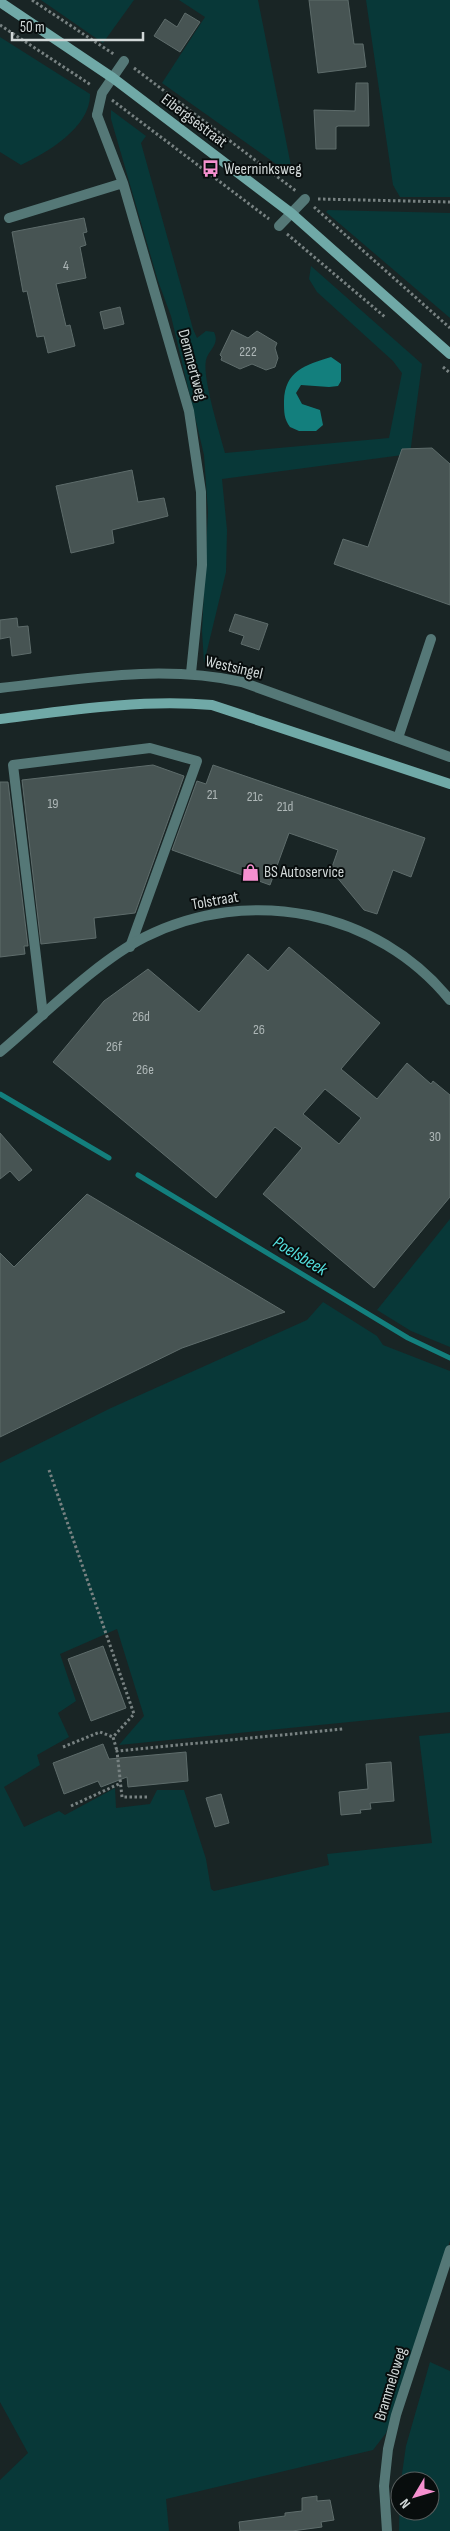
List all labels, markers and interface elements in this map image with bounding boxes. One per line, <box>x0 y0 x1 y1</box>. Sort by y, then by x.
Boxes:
scale bar <box>12 10 144 42</box>
text: 50 m <box>20 18 45 37</box>
street label: Eibergsestraat <box>157 90 231 152</box>
bus stop icon: Weerninksweg <box>200 159 220 179</box>
place label: Weerninksweg <box>224 160 302 179</box>
house number: 4 <box>63 257 69 274</box>
street label: Demmertweg <box>173 327 211 403</box>
house number: 222 <box>239 343 257 360</box>
street label: Westsingel <box>203 652 265 684</box>
house number: 21 <box>207 786 217 803</box>
house number: 21c <box>247 788 263 805</box>
house number: 19 <box>47 795 59 812</box>
house number: 21d <box>277 798 293 815</box>
shop icon: BS Autoservice <box>240 862 260 882</box>
place label: BS Autoservice <box>264 863 344 882</box>
street label: Tolstraat <box>190 888 240 914</box>
house number: 26d <box>132 1008 150 1025</box>
house number: 26 <box>253 1021 265 1038</box>
house number: 26f <box>106 1038 123 1055</box>
house number: 26e <box>136 1061 154 1078</box>
house number: 30 <box>429 1128 441 1145</box>
water label: Poelsbeek <box>269 1232 332 1281</box>
street label: Brammeloweg <box>371 2345 411 2423</box>
north arrow <box>390 2471 440 2521</box>
text: N <box>396 2496 414 2512</box>

